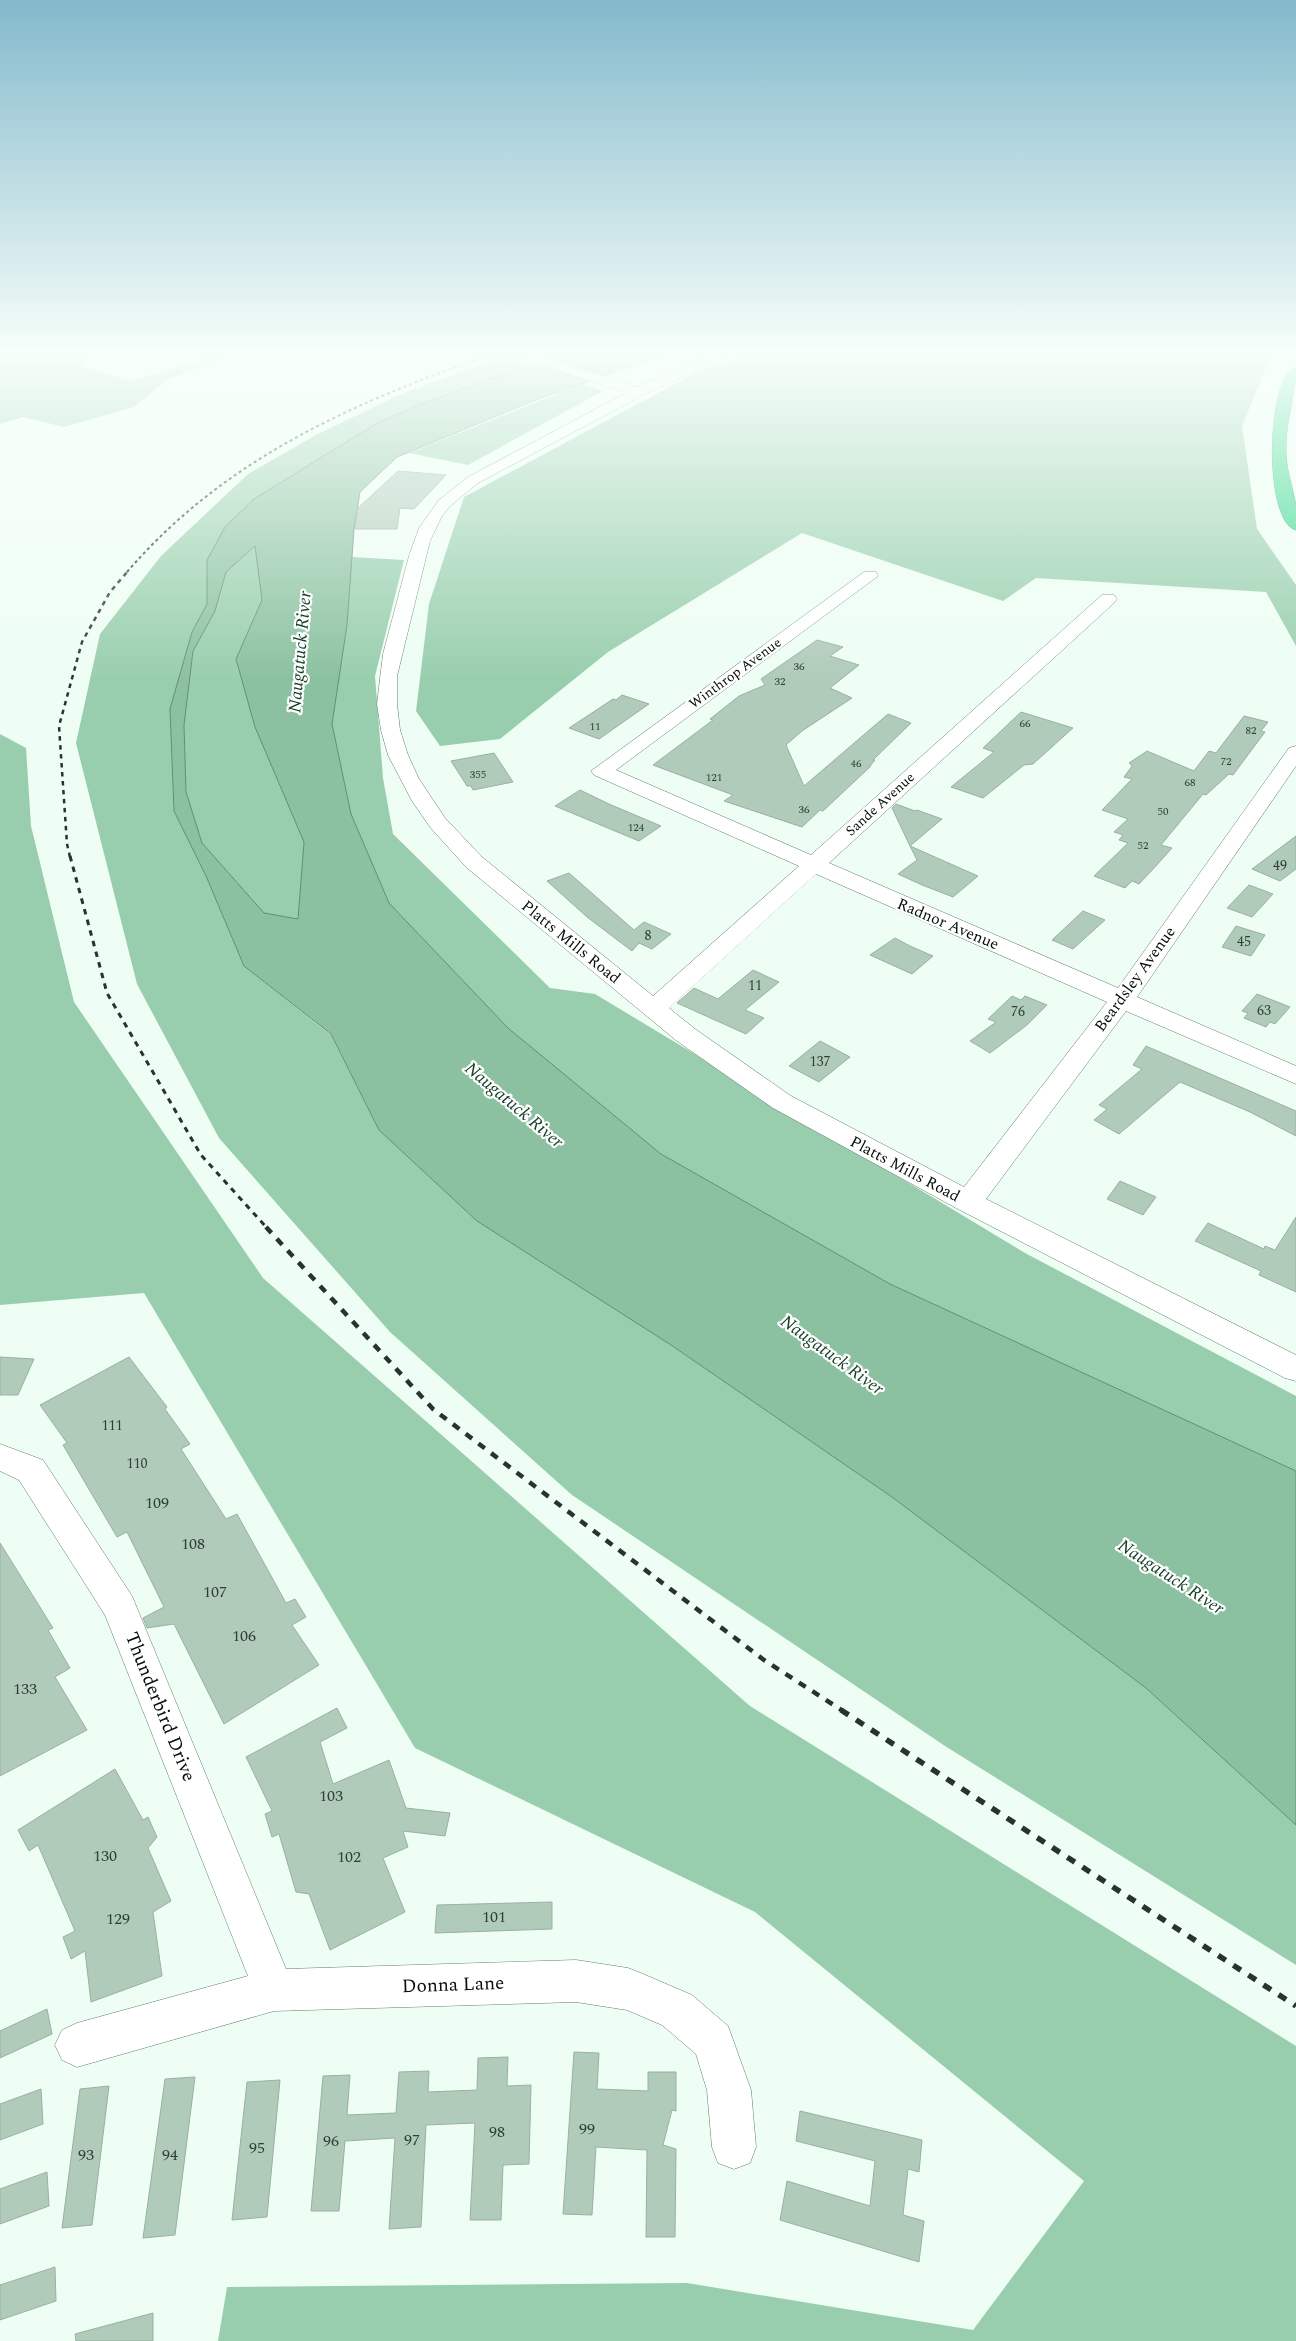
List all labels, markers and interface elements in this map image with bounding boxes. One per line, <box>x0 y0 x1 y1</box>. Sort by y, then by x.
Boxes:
water label: Naugatuck River <box>281 589 319 714</box>
street label: Winthrop Avenue <box>684 632 786 714</box>
house number: 36 <box>794 658 805 675</box>
house number: 32 <box>775 673 786 690</box>
house number: 66 <box>1020 715 1031 732</box>
house number: 11 <box>590 718 601 735</box>
house number: 82 <box>1246 722 1257 739</box>
house number: 72 <box>1221 753 1232 770</box>
house number: 46 <box>851 755 862 772</box>
house number: 355 <box>470 766 486 783</box>
street label: Sande Avenue <box>841 767 920 841</box>
house number: 121 <box>706 769 722 786</box>
house number: 68 <box>1185 774 1196 791</box>
house number: 36 <box>799 801 810 818</box>
house number: 50 <box>1158 803 1169 820</box>
house number: 124 <box>628 819 645 836</box>
house number: 52 <box>1138 837 1149 854</box>
house number: 49 <box>1273 855 1287 876</box>
street label: Radnor Avenue <box>893 892 1003 956</box>
street label: Platts Mills Road <box>516 894 626 990</box>
street label: Beardsley Avenue <box>1088 921 1182 1037</box>
house number: 8 <box>645 925 652 946</box>
house number: 45 <box>1237 931 1251 952</box>
house number: 11 <box>748 975 762 996</box>
house number: 63 <box>1257 1000 1271 1021</box>
house number: 76 <box>1011 1001 1025 1022</box>
house number: 137 <box>810 1051 831 1072</box>
water label: Naugatuck River <box>459 1055 570 1155</box>
street label: Platts Mills Road <box>846 1130 964 1208</box>
water label: Naugatuck River <box>775 1308 890 1402</box>
house number: 111 <box>102 1415 123 1436</box>
house number: 110 <box>127 1453 148 1474</box>
house number: 109 <box>145 1491 169 1515</box>
house number: 108 <box>181 1532 205 1556</box>
water label: Naugatuck River <box>1112 1532 1230 1622</box>
house number: 107 <box>203 1580 227 1604</box>
house number: 106 <box>232 1624 256 1648</box>
street label: Thunderbird Drive <box>117 1628 203 1786</box>
house number: 133 <box>13 1677 37 1701</box>
house number: 103 <box>319 1784 343 1808</box>
house number: 130 <box>93 1844 117 1868</box>
house number: 102 <box>337 1845 361 1869</box>
house number: 101 <box>482 1905 506 1929</box>
house number: 129 <box>106 1907 130 1931</box>
street label: Donna Lane <box>401 1969 505 2001</box>
house number: 99 <box>579 2117 595 2141</box>
house number: 98 <box>489 2120 505 2144</box>
house number: 97 <box>404 2128 420 2152</box>
house number: 96 <box>323 2129 339 2153</box>
house number: 95 <box>249 2136 265 2160</box>
house number: 93 <box>78 2143 94 2167</box>
house number: 94 <box>162 2143 178 2167</box>

